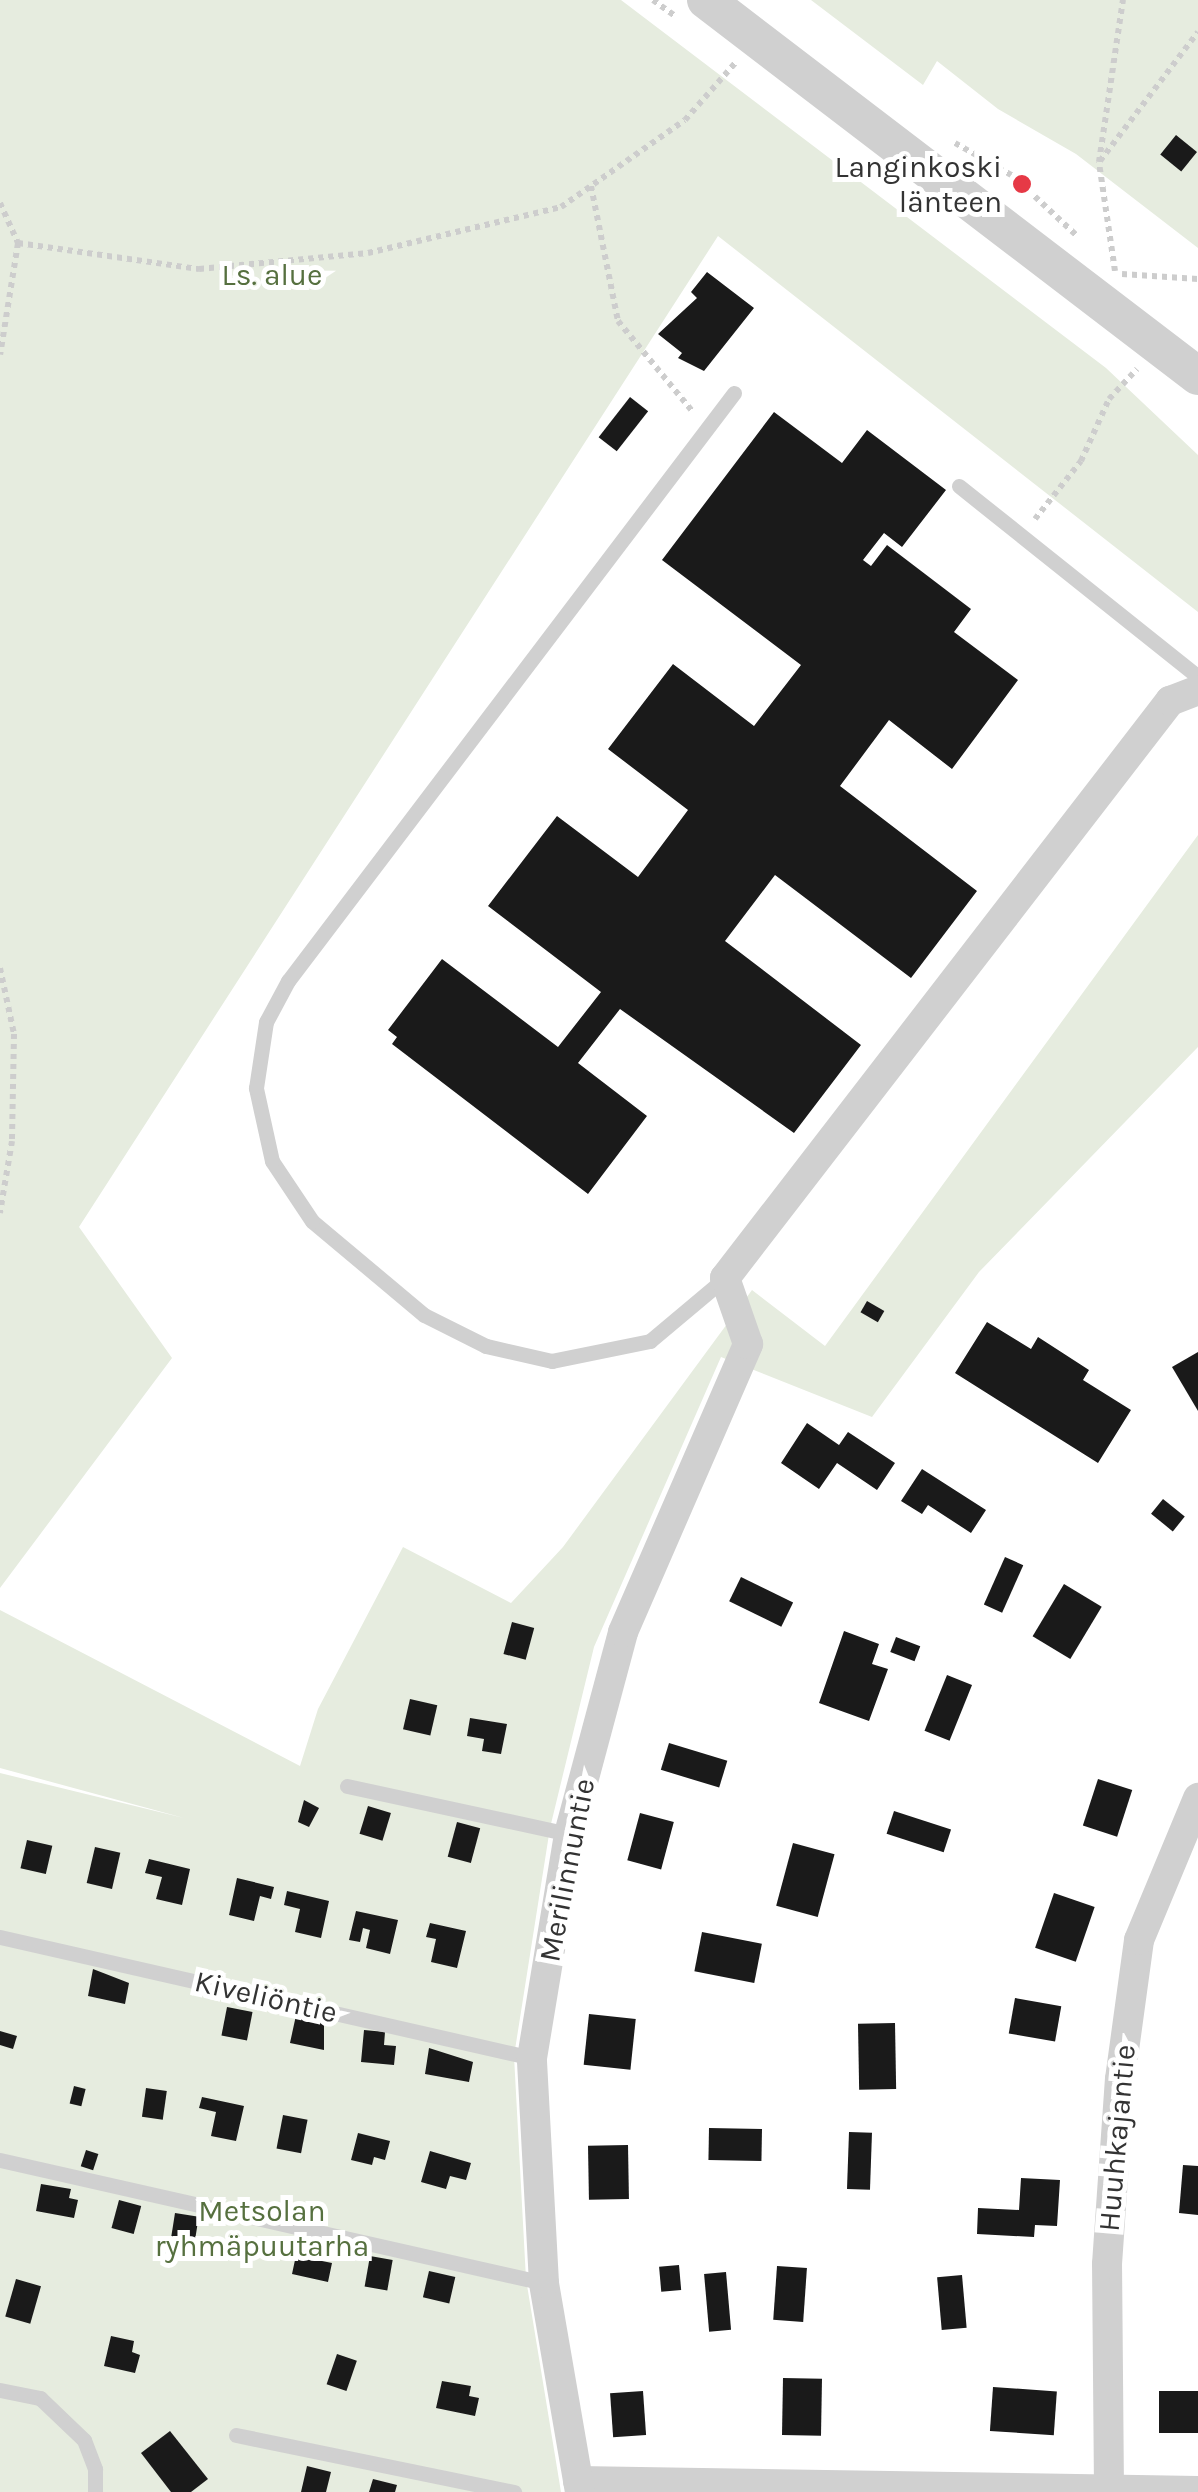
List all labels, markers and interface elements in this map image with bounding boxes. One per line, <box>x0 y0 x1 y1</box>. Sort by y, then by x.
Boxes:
place label: Langinkoski länteen <box>834 149 1002 220</box>
marker: Langinkoski länteen <box>1011 173 1033 195</box>
park label: Ls. alue <box>222 257 322 293</box>
street label: Merilinnuntie <box>532 1775 602 1965</box>
street label: Kiveliöntie <box>191 1963 341 2031</box>
street label: Huuhkajantie <box>1091 2043 1143 2233</box>
park label: Metsolan ryhmäpuutarha <box>155 2193 369 2264</box>

